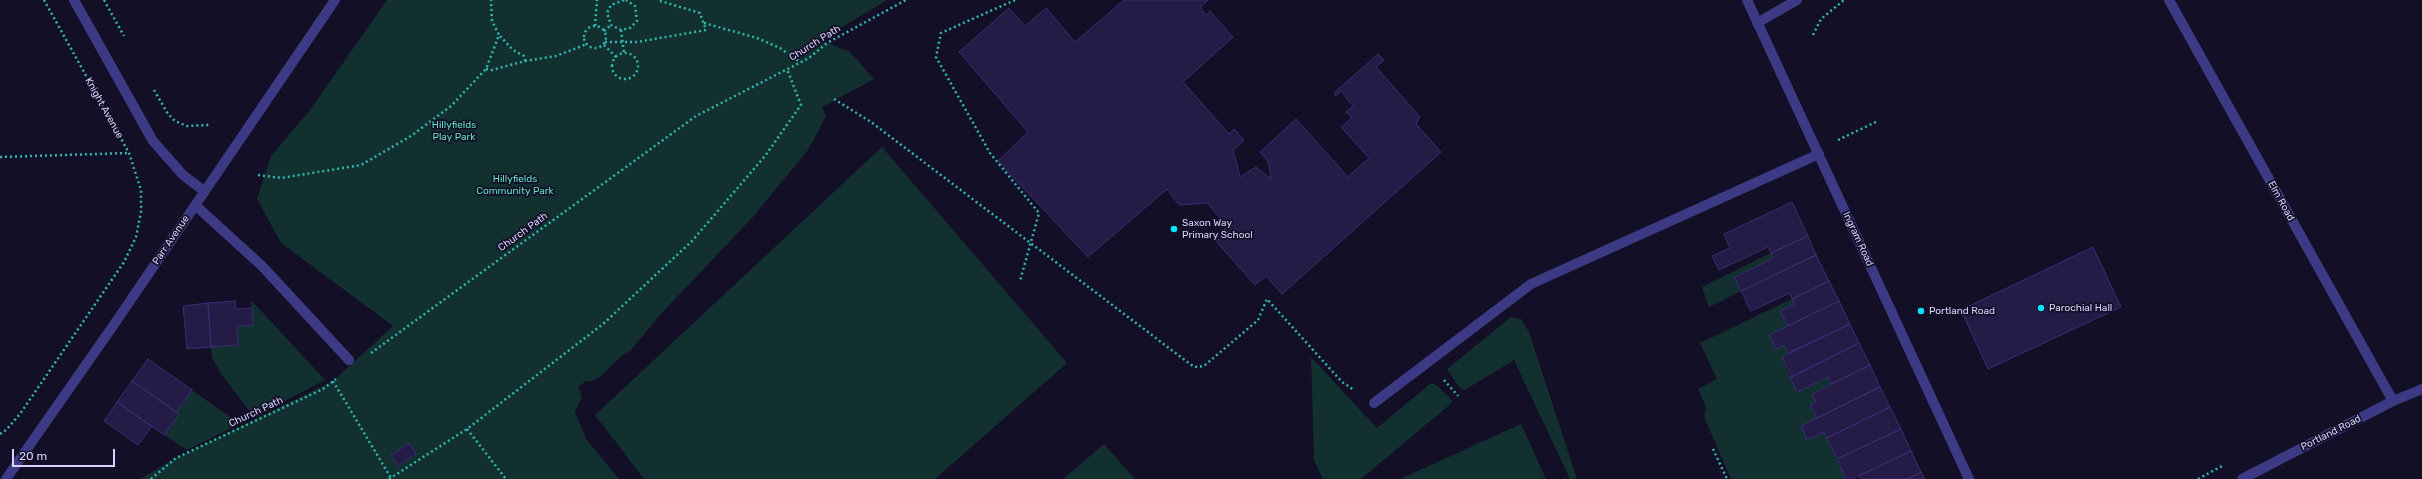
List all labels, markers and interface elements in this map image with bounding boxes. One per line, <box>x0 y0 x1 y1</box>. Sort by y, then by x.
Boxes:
street label: Church Path <box>787 22 843 64</box>
street label: Knight Avenue <box>82 75 126 141</box>
park label: Hillyfields Play Park <box>432 119 476 142</box>
park label: Hillyfields Community Park <box>476 173 554 196</box>
street label: Elm Road <box>2265 179 2297 223</box>
street label: Church Path <box>496 210 550 254</box>
street label: Ingram Road <box>1840 210 1876 268</box>
street label: Parr Avenue <box>150 213 192 267</box>
place label: Saxon Way Primary School <box>1182 217 1253 240</box>
marker: Saxon Way Primary School <box>1169 224 1179 234</box>
place label: Parochial Hall <box>2049 302 2112 314</box>
marker: Parochial Hall <box>2036 303 2046 313</box>
place label: Portland Road <box>1929 305 1995 317</box>
marker: Portland Road <box>1916 306 1926 316</box>
street label: Church Path <box>227 394 285 430</box>
street label: Portland Road <box>2299 413 2363 453</box>
scale bar <box>14 441 117 467</box>
text: 20 m <box>19 449 47 463</box>

